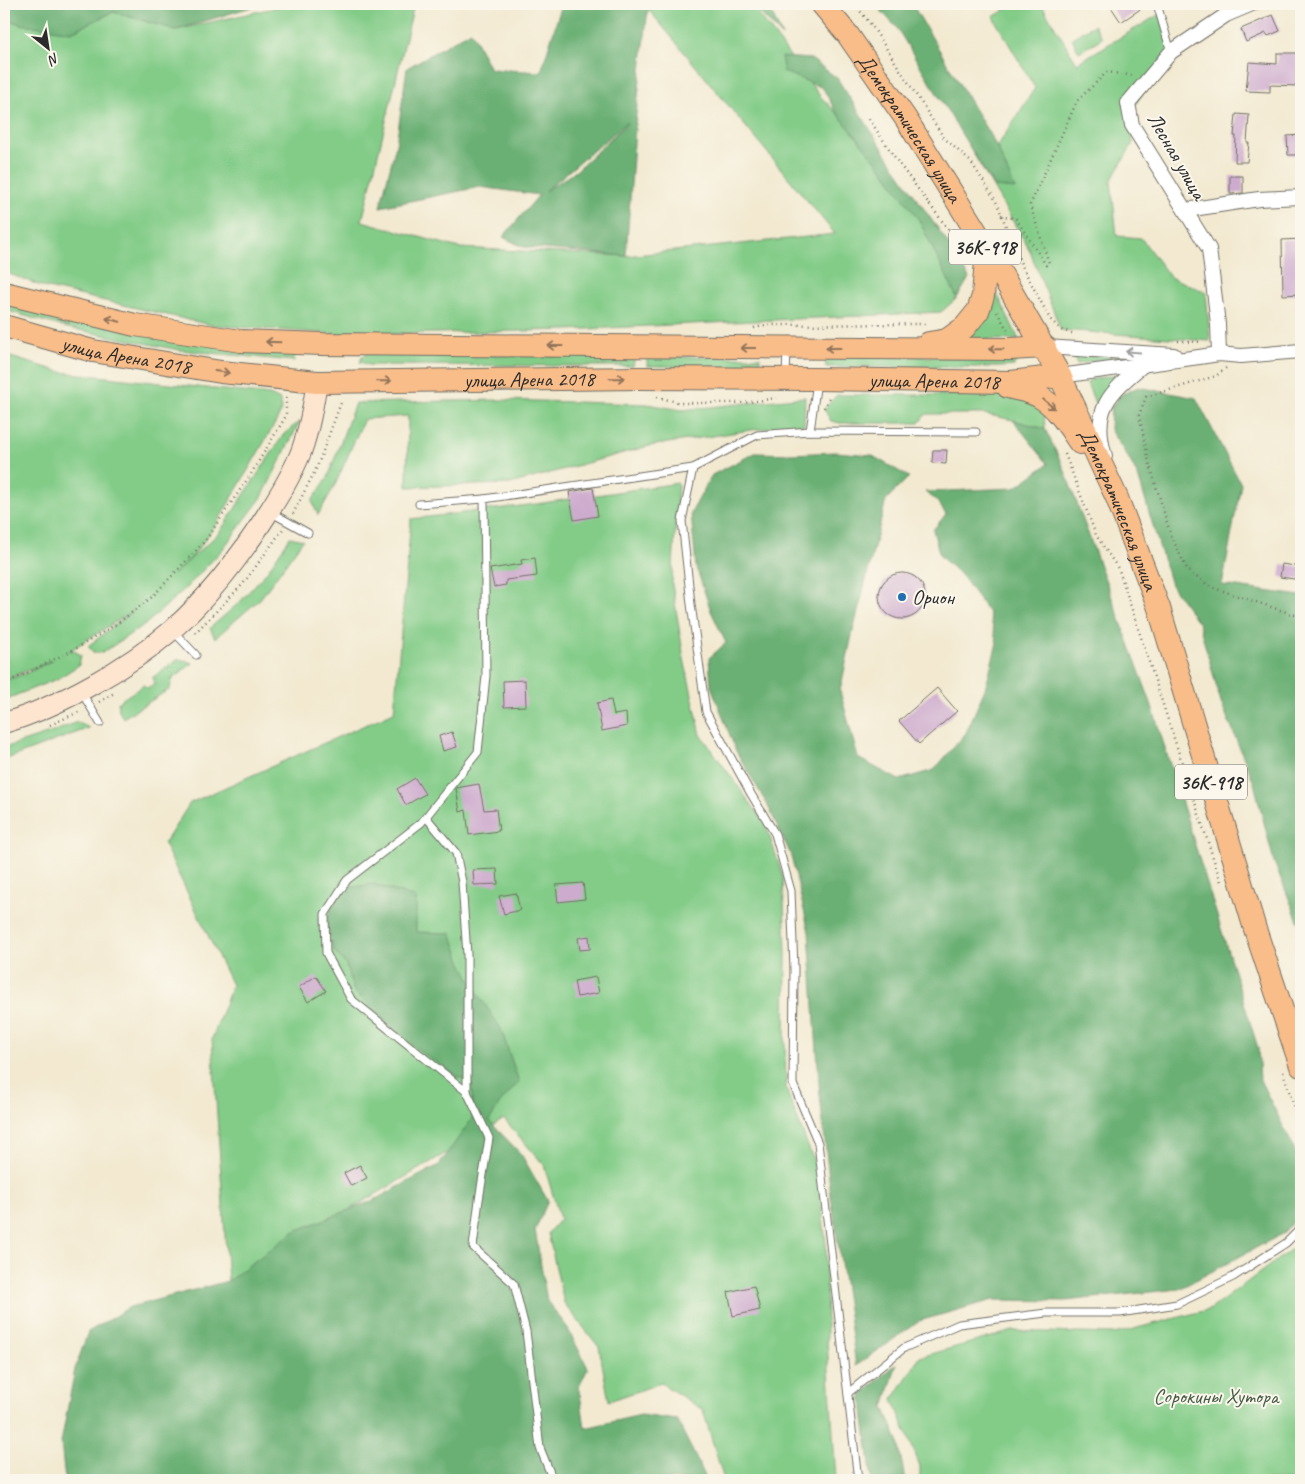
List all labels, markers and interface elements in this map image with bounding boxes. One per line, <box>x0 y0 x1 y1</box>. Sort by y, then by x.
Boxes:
north arrow <box>22 22 72 72</box>
street label: Демократическая улица <box>852 48 969 209</box>
text: N <box>44 49 62 70</box>
street label: Лесная улица <box>1142 108 1213 206</box>
road number: 36К-918 <box>949 230 1021 264</box>
one-way arrow <box>105 315 121 324</box>
street label: улица Арена 2018 <box>57 329 195 380</box>
one-way arrow <box>266 338 282 347</box>
one-way arrow <box>547 341 564 351</box>
one-way arrow <box>740 343 756 353</box>
one-way arrow <box>826 343 842 353</box>
one-way arrow <box>988 344 1004 354</box>
one-way arrow <box>1126 348 1142 357</box>
street label: улица Арена 2018 <box>462 366 597 393</box>
one-way arrow <box>214 367 230 377</box>
street label: улица Арена 2018 <box>867 367 1002 395</box>
one-way arrow <box>608 373 625 383</box>
one-way arrow <box>376 376 392 386</box>
one-way arrow <box>1042 399 1055 410</box>
street label: Демократическая улица <box>1073 424 1165 596</box>
place label: Орион <box>912 584 956 610</box>
marker: Орион <box>896 591 908 603</box>
road number: 36К-918 <box>1175 764 1247 800</box>
park label: Сорокины Хутора <box>1154 1383 1281 1409</box>

